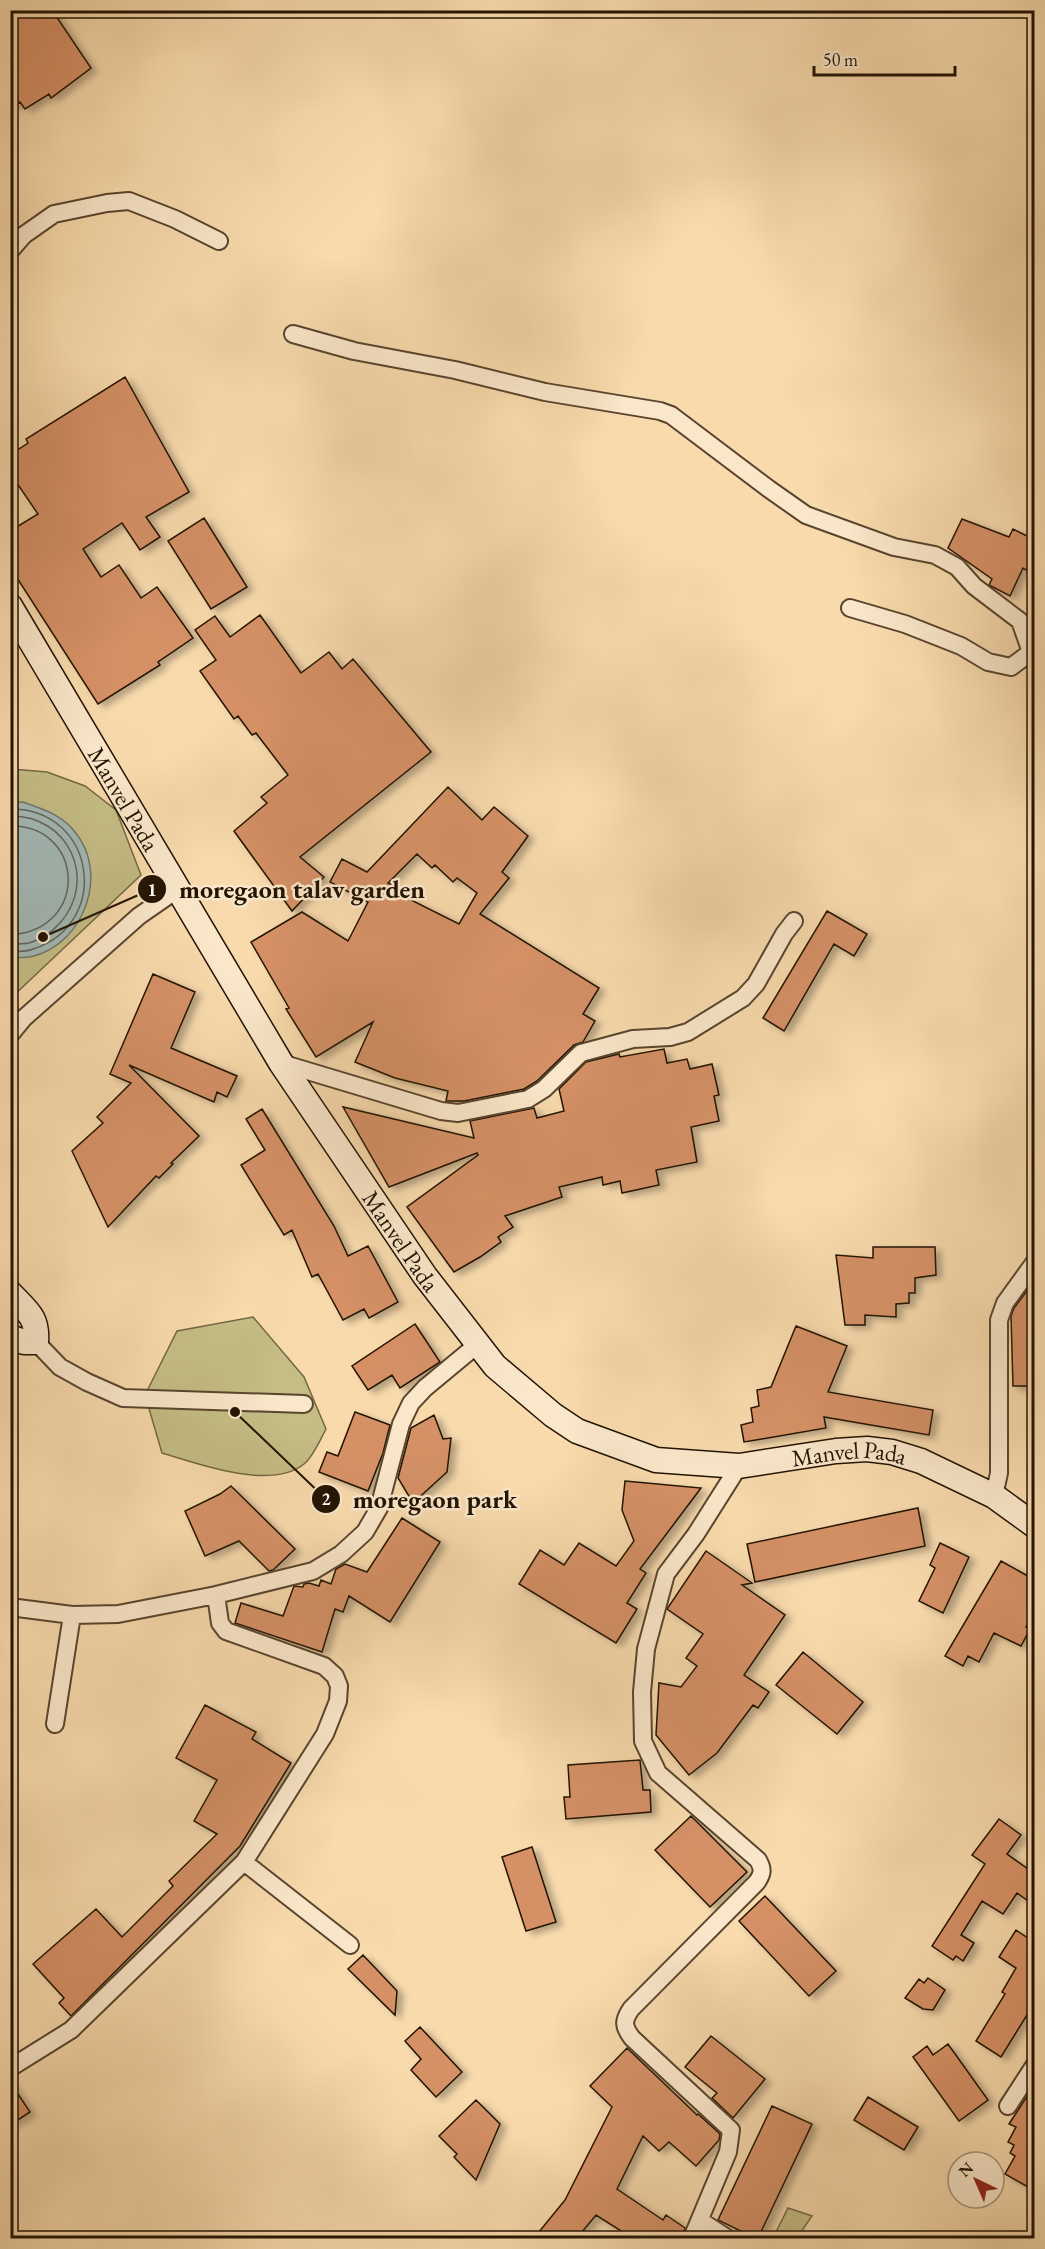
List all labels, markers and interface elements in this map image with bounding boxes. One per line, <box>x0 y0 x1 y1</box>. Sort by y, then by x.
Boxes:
scale bar <box>814 39 955 77</box>
text: 50 m <box>823 48 858 71</box>
street label: Manvel Pada <box>81 741 167 857</box>
callout: moregaon talav garden <box>137 867 437 911</box>
text: moregaon talav garden <box>179 872 425 906</box>
text: 1 <box>147 878 157 901</box>
street label: Manvel Pada <box>356 1184 447 1298</box>
street label: Manvel Pada <box>789 1433 911 1473</box>
callout: moregaon park <box>311 1477 529 1521</box>
text: moregaon park <box>353 1482 518 1516</box>
text: 2 <box>321 1487 331 1510</box>
north arrow <box>946 2150 1006 2210</box>
text: N <box>954 2157 978 2182</box>

